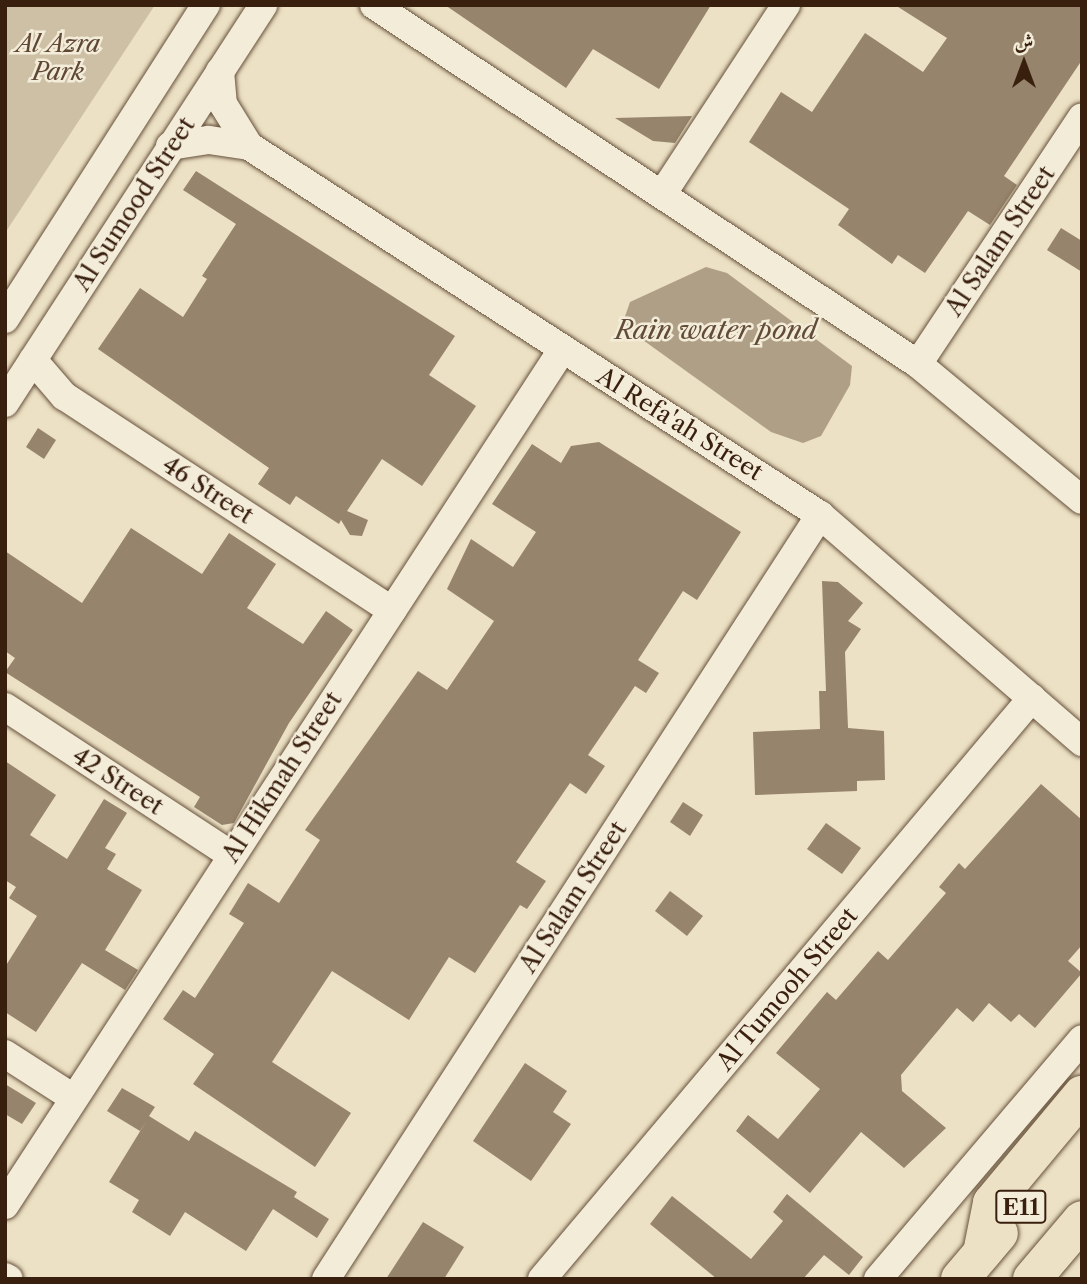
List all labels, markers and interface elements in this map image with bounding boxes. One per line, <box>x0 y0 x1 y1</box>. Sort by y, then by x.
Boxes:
north arrow <box>989 28 1059 98</box>
park label: Al Azra Park <box>16 30 100 86</box>
text: ش <box>1015 30 1033 53</box>
street label: Al Sumood Street <box>67 112 201 296</box>
street label: Al Salam Street <box>939 161 1061 321</box>
water label: Rain water pond <box>615 315 817 347</box>
street label: Al Refa'ah Street <box>592 361 768 487</box>
street label: 46 Street <box>157 450 259 530</box>
street label: Al Hikmah Street <box>216 686 348 868</box>
street label: 42 Street <box>67 741 169 821</box>
street label: Al Salam Street <box>513 816 633 978</box>
street label: Al Tumooh Street <box>710 901 864 1077</box>
road number: E11 <box>995 1188 1047 1226</box>

